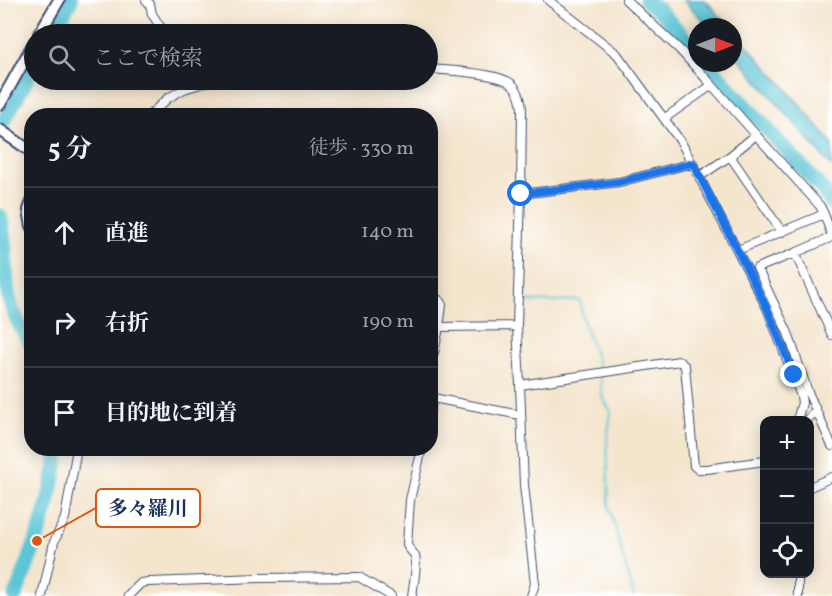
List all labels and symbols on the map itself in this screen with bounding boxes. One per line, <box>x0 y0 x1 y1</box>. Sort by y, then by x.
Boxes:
north arrow <box>688 18 742 72</box>
route start <box>507 180 533 206</box>
route end <box>780 361 806 387</box>
callout: 多々羅川 <box>96 489 200 527</box>
text: 多々羅川 <box>108 496 188 524</box>

